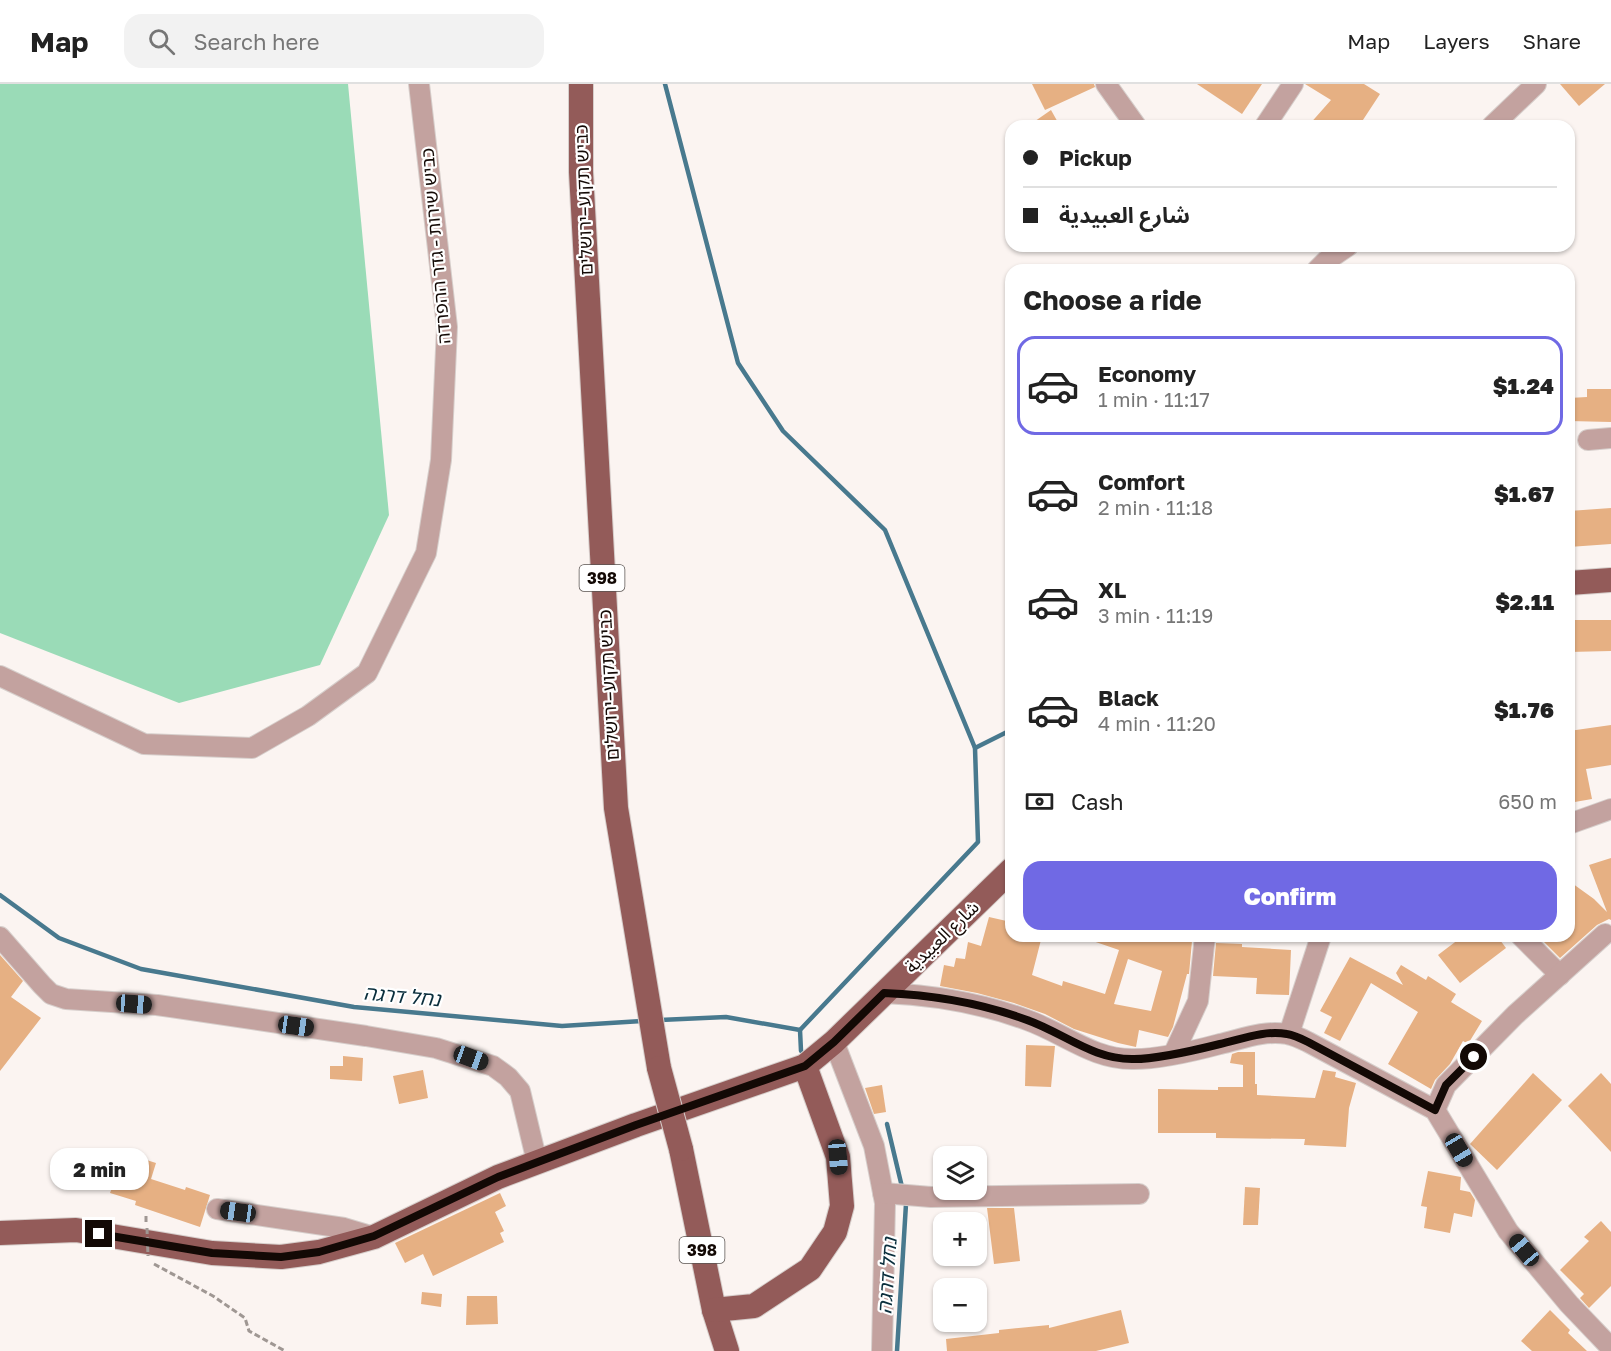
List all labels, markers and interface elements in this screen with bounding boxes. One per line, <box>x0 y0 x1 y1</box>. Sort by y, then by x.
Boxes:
search box <box>124 14 544 68</box>
text: Map <box>30 25 88 58</box>
icon: search <box>145 25 178 58</box>
text: Search here <box>193 28 319 55</box>
text: Map <box>1347 28 1390 54</box>
text: Layers <box>1423 28 1490 54</box>
text: Share <box>1523 28 1581 54</box>
street label: כביש תקוע–ירושלים <box>569 124 597 276</box>
text: Pickup <box>1059 144 1132 171</box>
street label: כביש שירות - גדר ההפרדה <box>415 147 455 345</box>
text: شارع العبيدية <box>1059 201 1190 228</box>
text: Choose a ride <box>1023 284 1202 316</box>
icon: car <box>1026 359 1080 413</box>
text: Economy <box>1098 360 1196 387</box>
text: $1.24 <box>1493 372 1554 399</box>
text: 1 min · 11:17 <box>1098 387 1210 411</box>
icon: car <box>1026 467 1080 521</box>
text: Comfort <box>1098 468 1185 495</box>
text: $1.67 <box>1494 480 1554 507</box>
text: 2 min · 11:18 <box>1098 495 1213 519</box>
road number: 398 <box>580 565 624 591</box>
icon: car <box>1026 575 1080 629</box>
text: XL <box>1098 576 1126 603</box>
text: $2.11 <box>1495 588 1554 615</box>
text: 3 min · 11:19 <box>1098 603 1213 627</box>
street label: כביש תקוע–ירושלים <box>593 609 623 761</box>
icon: car <box>1026 683 1080 737</box>
text: Black <box>1098 684 1159 711</box>
text: $1.76 <box>1494 696 1554 723</box>
text: 4 min · 11:20 <box>1098 711 1216 735</box>
icon: cash <box>1023 785 1056 818</box>
text: Cash <box>1071 788 1124 815</box>
text: 650 m <box>1498 789 1557 813</box>
button: Confirm <box>1023 861 1557 930</box>
street label: شارع العبيدية <box>900 896 986 980</box>
water label: נחל דרגה <box>363 980 443 1010</box>
car <box>115 994 153 1014</box>
car <box>277 1015 315 1037</box>
car <box>451 1043 491 1073</box>
route start <box>1460 1043 1487 1070</box>
car <box>1442 1130 1476 1170</box>
car <box>827 1138 849 1176</box>
map controls <box>933 1146 987 1332</box>
button: layers <box>933 1146 987 1200</box>
callout: 2 min <box>50 1147 148 1189</box>
text: 2 min <box>73 1157 126 1181</box>
car <box>219 1201 257 1223</box>
button: + <box>933 1212 987 1266</box>
route end <box>85 1220 112 1247</box>
car <box>1506 1230 1542 1270</box>
water label: נחל דרגה <box>871 1235 901 1315</box>
road number: 398 <box>680 1237 724 1263</box>
button: − <box>933 1278 987 1332</box>

